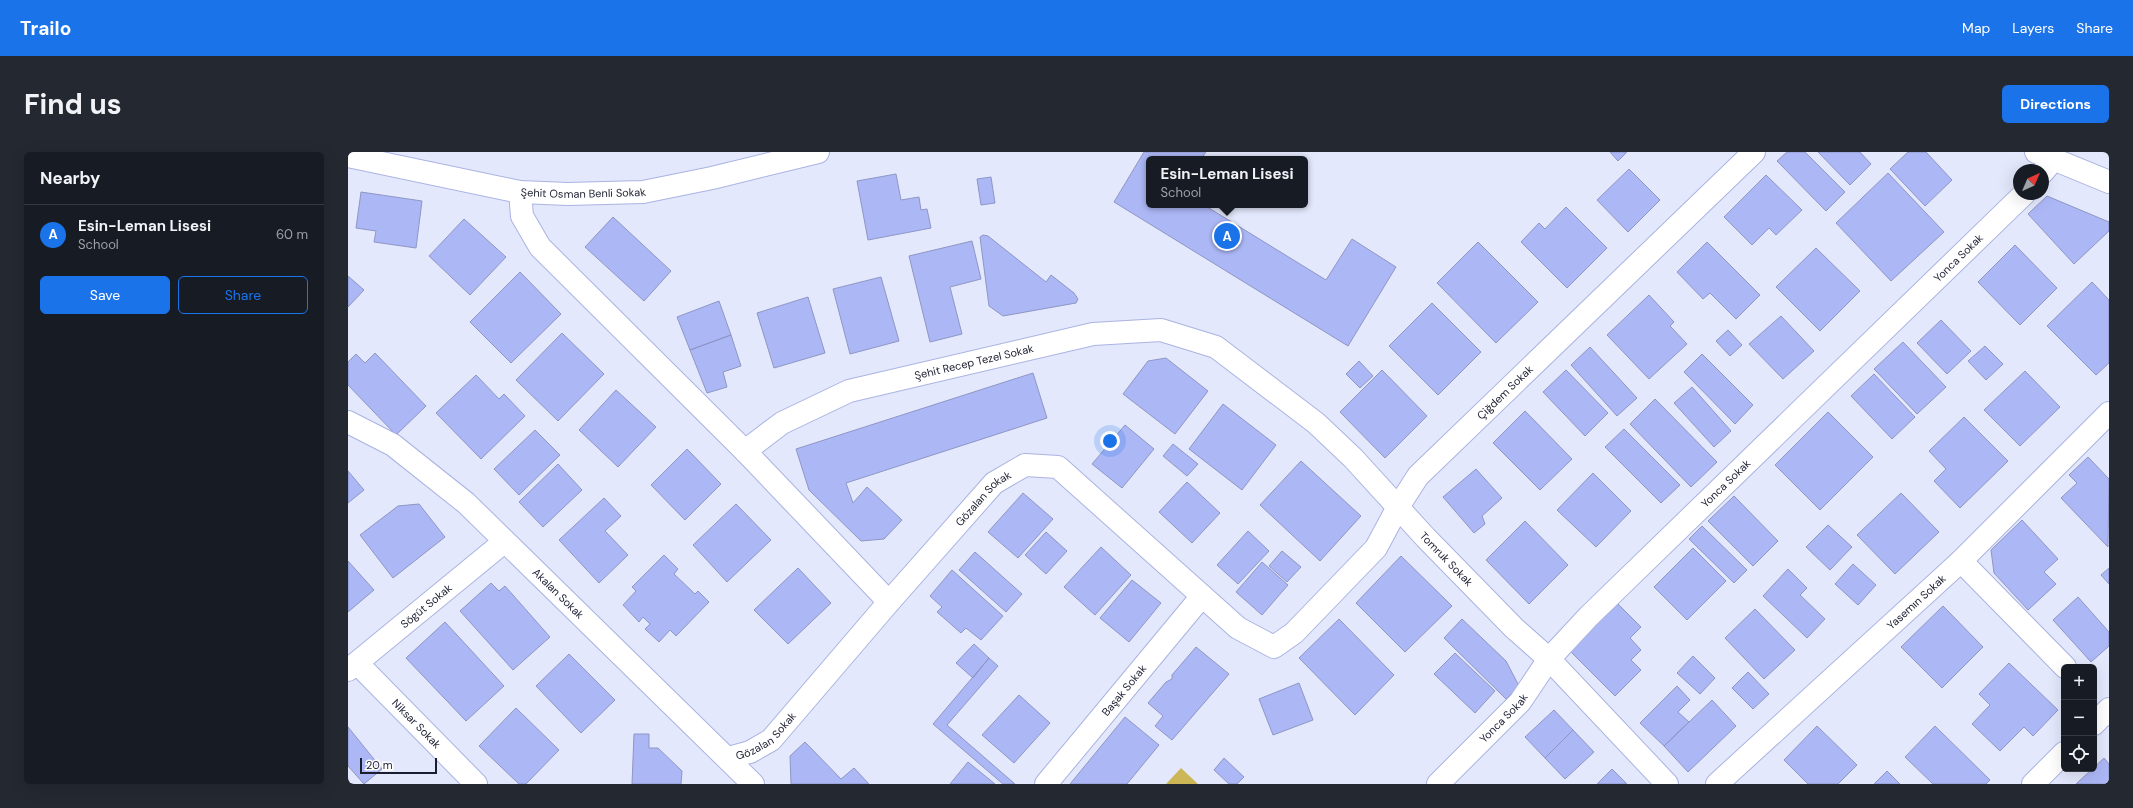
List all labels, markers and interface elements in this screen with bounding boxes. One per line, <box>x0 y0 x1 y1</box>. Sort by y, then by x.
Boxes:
text: Trailo <box>20 16 71 41</box>
text: Map <box>1962 19 1990 37</box>
text: Layers <box>2012 19 2054 37</box>
text: Share <box>2076 19 2113 37</box>
button: Directions <box>2002 85 2109 123</box>
text: Find us <box>24 86 122 123</box>
popup <box>1146 156 1308 208</box>
text: Esin-Leman Lisesi <box>1160 164 1294 184</box>
north arrow <box>2013 164 2049 200</box>
text: Nearby <box>40 167 100 189</box>
street label: Şehit Osman Benli Sokak <box>520 184 648 201</box>
text: School <box>1160 184 1201 201</box>
text: Esin-Leman Lisesi <box>78 216 211 236</box>
pin: A <box>1214 221 1240 251</box>
text: A <box>48 226 58 243</box>
text: 60 m <box>276 226 308 243</box>
street label: Yonca Sokak <box>1931 230 1986 285</box>
text: School <box>78 236 119 253</box>
button: Save <box>40 276 170 314</box>
button: Share <box>178 276 308 314</box>
street label: Şehit Recep Tezel Sokak <box>913 341 1035 382</box>
street label: Çiğdem Sokak <box>1474 362 1536 422</box>
your location <box>1100 431 1120 451</box>
street label: Yonca Sokak <box>1698 456 1754 511</box>
street label: Gözalan Sokak <box>952 467 1014 529</box>
street label: Tomruk Sokak <box>1417 529 1476 589</box>
street label: Akalan Sokak <box>530 565 587 622</box>
street label: Yasemın Sokak <box>1884 571 1949 632</box>
street label: Sögüt Sokak <box>398 580 455 631</box>
street label: Başak Sokak <box>1099 661 1150 719</box>
map controls <box>2061 664 2097 772</box>
button: + <box>2061 664 2097 700</box>
street label: Yonca Sokak <box>1476 690 1531 746</box>
street label: Niksar Sokak <box>389 696 444 752</box>
button: − <box>2061 700 2097 736</box>
street label: Gözalan Sokak <box>734 709 799 763</box>
button: locate <box>2061 736 2097 772</box>
scale bar <box>360 756 437 775</box>
text: 20 m <box>366 758 392 772</box>

